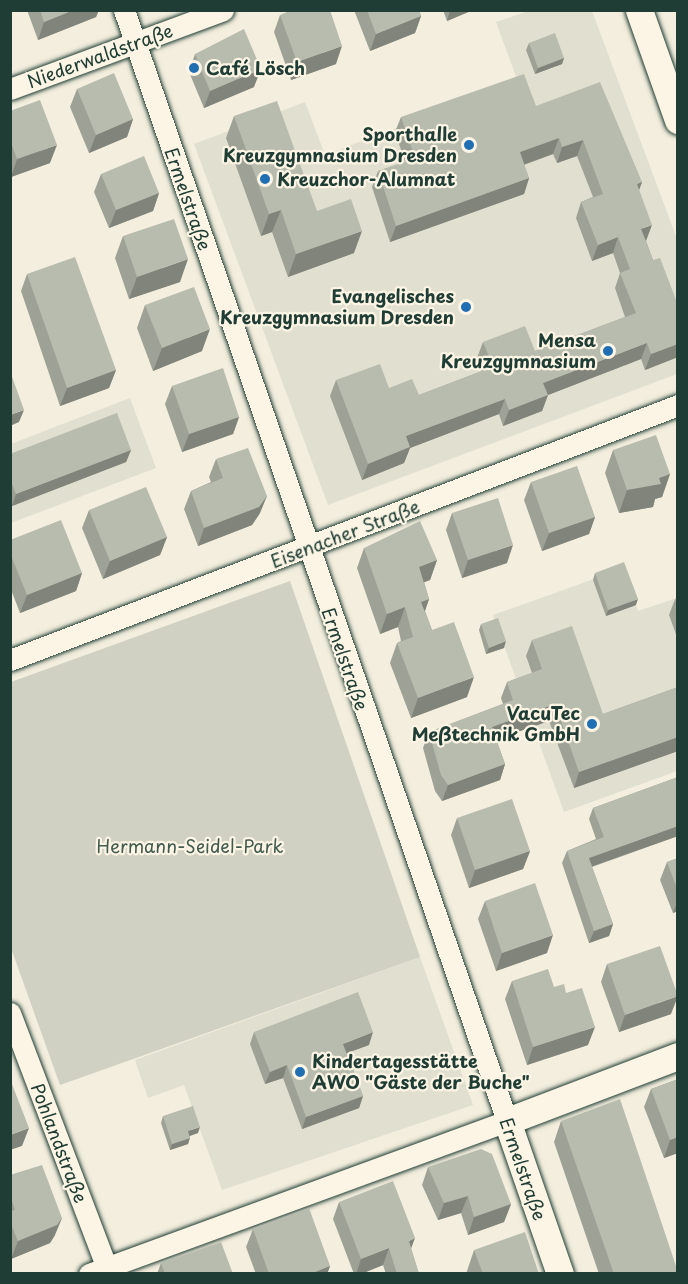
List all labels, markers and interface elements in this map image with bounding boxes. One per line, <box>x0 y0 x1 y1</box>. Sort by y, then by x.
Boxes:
street label: Niederwaldstraße <box>24 20 176 92</box>
place label: Café Lösch <box>206 57 305 79</box>
marker: Café Lösch <box>187 61 201 75</box>
place label: Sporthalle Kreuzgymnasium Dresden <box>223 124 457 166</box>
marker: Sporthalle Kreuzgymnasium Dresden <box>462 138 476 152</box>
street label: Ermelstraße <box>160 145 216 253</box>
place label: Kreuzchor-Alumnat <box>277 168 455 190</box>
marker: Kreuzchor-Alumnat <box>258 172 272 186</box>
place label: Evangelisches Kreuzgymnasium Dresden <box>220 286 454 328</box>
marker: Evangelisches Kreuzgymnasium Dresden <box>459 300 473 314</box>
place label: Mensa Kreuzgymnasium <box>440 330 596 372</box>
marker: Mensa Kreuzgymnasium <box>601 344 615 358</box>
street label: Eisenacher Straße <box>267 496 423 572</box>
street label: Ermelstraße <box>317 605 373 713</box>
place label: VacuTec Meßtechnik GmbH <box>411 703 580 746</box>
marker: VacuTec Meßtechnik GmbH <box>585 717 599 731</box>
park label: Hermann-Seidel-Park <box>97 835 283 857</box>
place label: Kindertagesstätte AWO "Gäste der Buche" <box>312 1051 531 1094</box>
marker: Kindertagesstätte AWO "Gäste der Buche" <box>293 1065 307 1079</box>
street label: Pohlandstraße <box>26 1080 92 1206</box>
street label: Ermelstraße <box>495 1115 551 1223</box>

